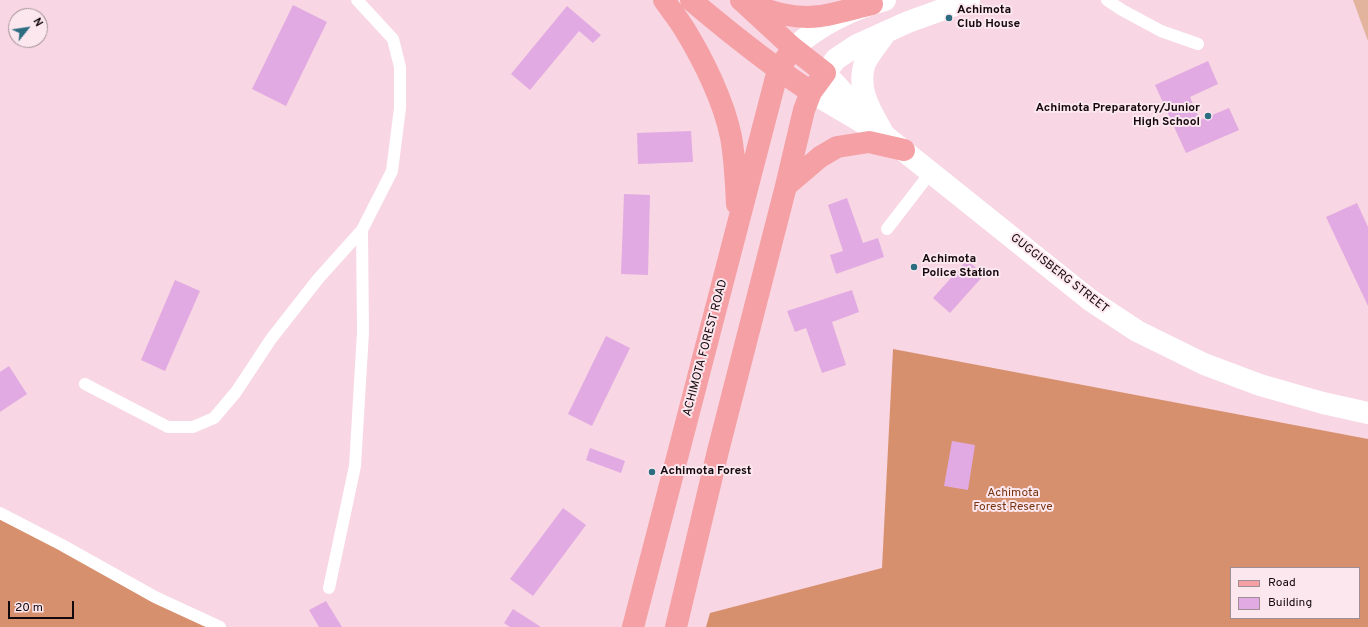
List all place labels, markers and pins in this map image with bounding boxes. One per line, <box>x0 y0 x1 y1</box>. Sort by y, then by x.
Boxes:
place label: Achimota Club House <box>957 4 1020 32</box>
marker: Achimota Club House <box>944 13 954 23</box>
place label: Achimota Preparatory/Junior High School <box>1035 102 1200 130</box>
marker: Achimota Preparatory/Junior High School <box>1203 111 1213 121</box>
place label: Achimota Police Station <box>922 253 999 281</box>
marker: Achimota Police Station <box>909 262 919 272</box>
place label: Achimota Forest <box>660 465 751 479</box>
marker: Achimota Forest <box>647 467 657 477</box>

